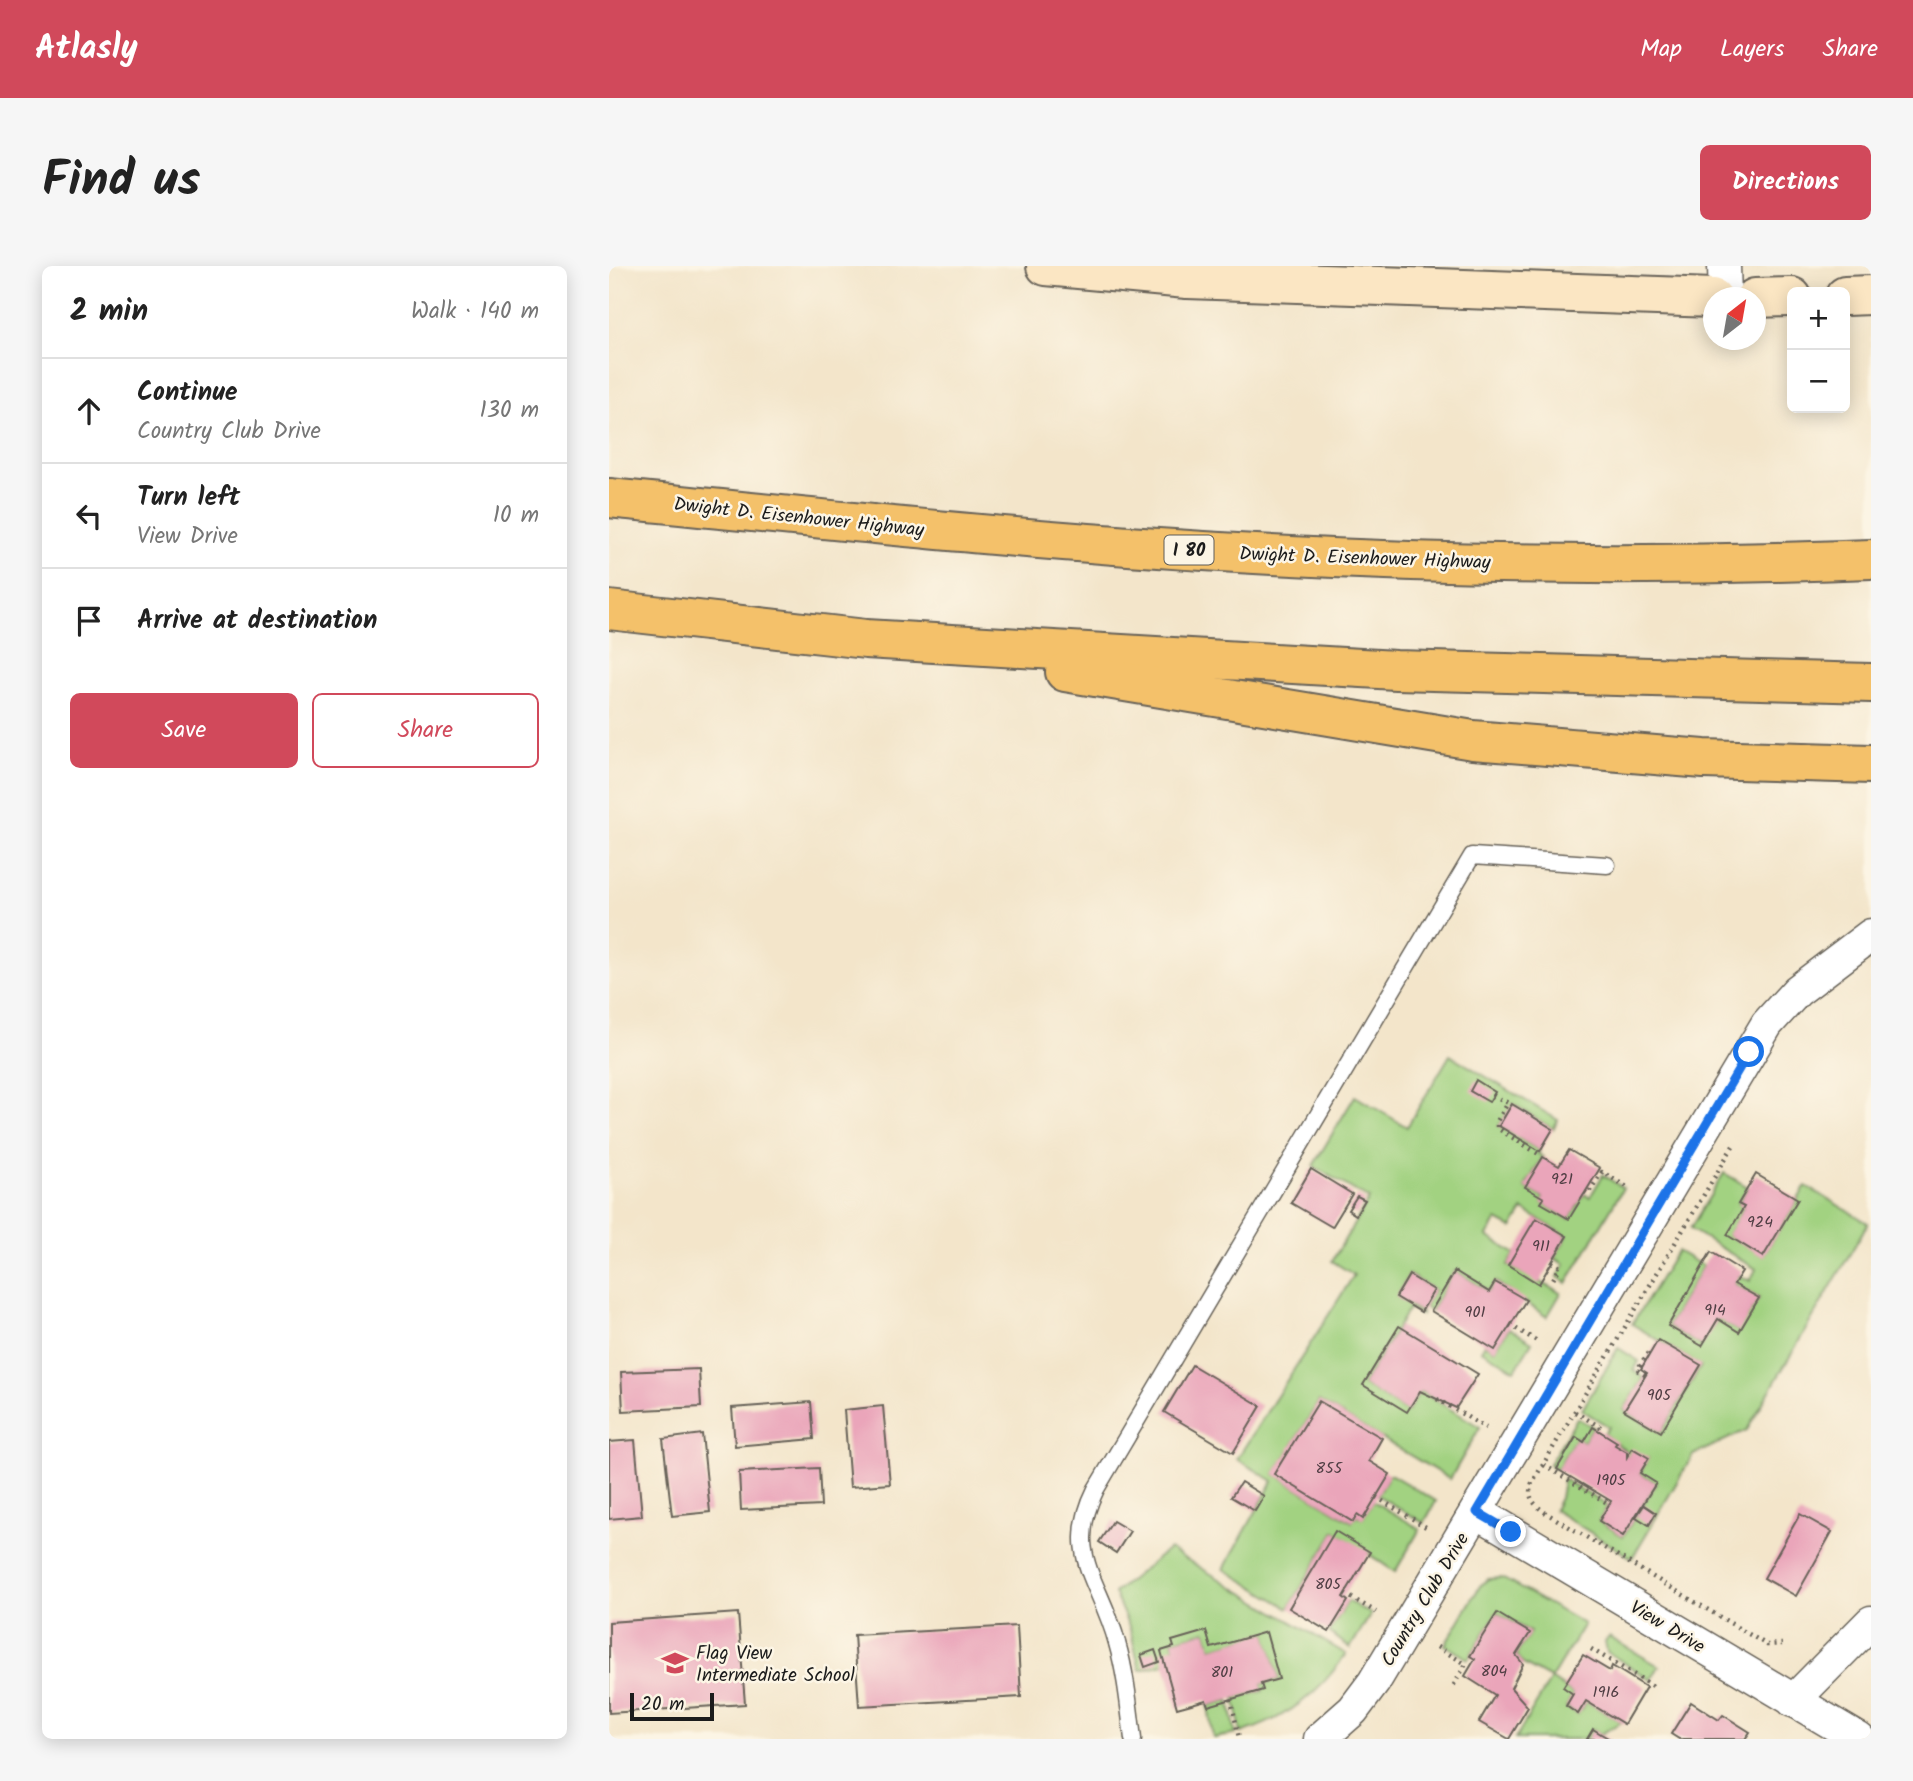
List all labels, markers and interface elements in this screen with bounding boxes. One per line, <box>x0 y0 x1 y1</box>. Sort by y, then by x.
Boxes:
text: Atlasly <box>35 23 138 76</box>
text: Map <box>1640 30 1682 69</box>
text: Layers <box>1720 30 1784 69</box>
text: Share <box>1822 30 1878 69</box>
text: Find us <box>42 143 200 221</box>
button: Directions <box>1700 145 1871 220</box>
north arrow <box>1703 287 1766 350</box>
map controls <box>1787 287 1850 413</box>
button: + <box>1787 287 1850 350</box>
text: 2 min <box>70 288 148 336</box>
text: Walk · 140 m <box>411 294 539 330</box>
button: − <box>1787 350 1850 413</box>
text: Continue <box>137 372 238 414</box>
icon: ahead <box>70 392 108 430</box>
text: 130 m <box>480 393 539 429</box>
text: Country Club Drive <box>137 414 321 450</box>
text: Turn left <box>137 477 240 519</box>
street label: Dwight D. Eisenhower Highway <box>672 490 927 546</box>
icon: left <box>70 497 108 535</box>
text: 10 m <box>493 498 539 534</box>
text: View Drive <box>137 519 238 555</box>
road number: I 80 <box>1165 536 1213 564</box>
street label: Dwight D. Eisenhower Highway <box>1239 540 1492 578</box>
text: Arrive at destination <box>137 600 377 642</box>
icon: arrive <box>70 602 108 640</box>
button: Save <box>70 693 298 768</box>
button: Share <box>312 693 539 768</box>
route start <box>1733 1036 1764 1067</box>
house number: 921 <box>1551 1167 1573 1192</box>
house number: 924 <box>1747 1210 1773 1235</box>
house number: 911 <box>1532 1234 1550 1259</box>
house number: 914 <box>1704 1298 1726 1323</box>
house number: 901 <box>1465 1300 1485 1325</box>
house number: 905 <box>1647 1383 1673 1408</box>
house number: 855 <box>1316 1456 1344 1481</box>
house number: 1905 <box>1596 1468 1627 1493</box>
route end <box>1495 1516 1526 1547</box>
street label: Country Club Drive <box>1374 1527 1478 1673</box>
house number: 805 <box>1315 1572 1343 1597</box>
street label: View Drive <box>1624 1593 1711 1662</box>
place label: Flag View Intermediate School <box>696 1639 855 1691</box>
school or university icon: Flag View Intermediate School <box>660 1648 690 1678</box>
house number: 804 <box>1481 1659 1507 1684</box>
house number: 801 <box>1211 1660 1233 1685</box>
house number: 1916 <box>1593 1680 1619 1705</box>
scale bar <box>630 1690 714 1722</box>
text: 20 m <box>641 1690 684 1720</box>

